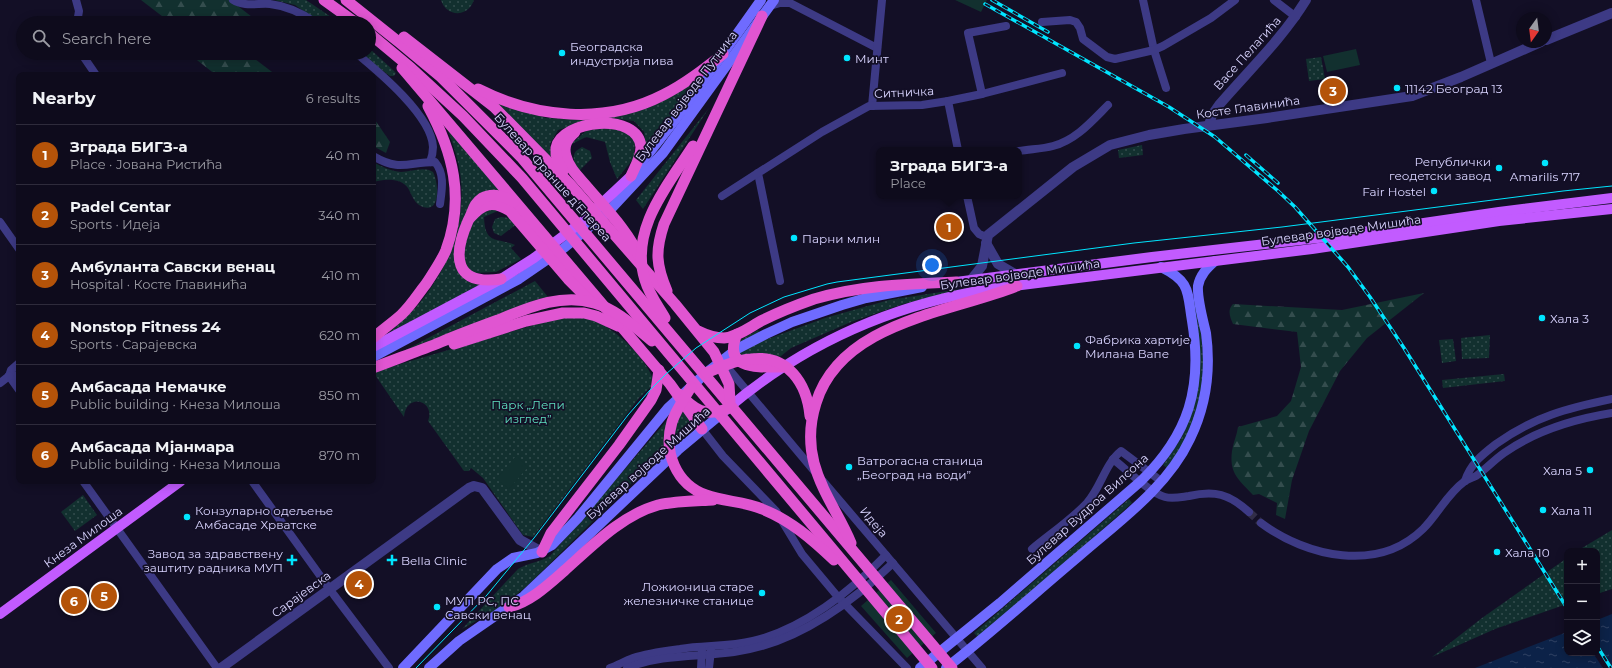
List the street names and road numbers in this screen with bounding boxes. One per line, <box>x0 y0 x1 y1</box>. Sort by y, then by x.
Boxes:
street label: Васе Пелагића <box>1210 13 1284 93</box>
street label: Булевар војводе Путника <box>632 28 740 164</box>
street label: Ситничка <box>874 83 934 101</box>
street label: Косте Главинића <box>1195 92 1301 122</box>
street label: Булевар Франше д'Епереа <box>491 110 615 244</box>
street label: Булевар војводе Мишића <box>1260 211 1422 249</box>
street label: Булевар војводе Мишића <box>939 255 1101 293</box>
street label: Булевар војводе Мишића <box>583 403 713 523</box>
street label: Булевар Вудроа Вилсона <box>1023 450 1151 568</box>
street label: Кнеза Милоша <box>41 503 125 571</box>
street label: Идеја <box>857 504 891 540</box>
street label: Сарајевска <box>269 568 333 620</box>

